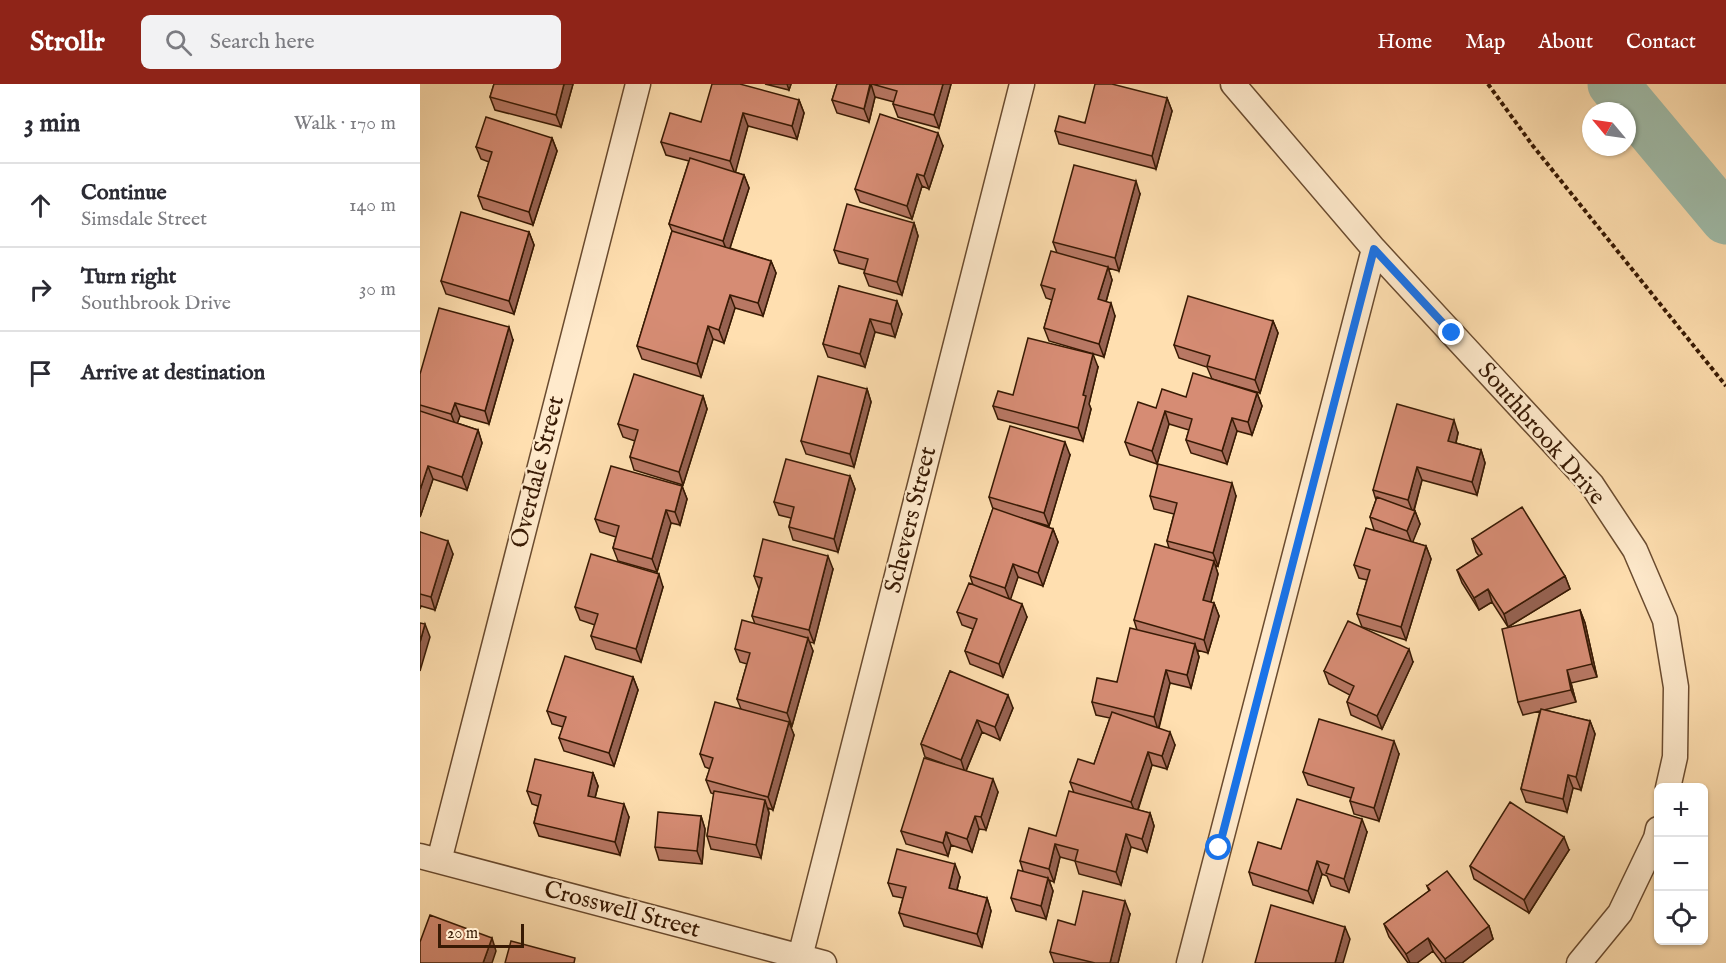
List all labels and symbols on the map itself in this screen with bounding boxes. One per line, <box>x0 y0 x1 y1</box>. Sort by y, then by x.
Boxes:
north arrow <box>1582 102 1636 156</box>
route end <box>1438 319 1464 345</box>
street label: Southbrook Drive <box>1470 356 1612 512</box>
street label: Overdale Street <box>504 393 572 551</box>
street label: Schevers Street <box>878 443 944 597</box>
route start <box>1205 834 1231 860</box>
street label: Crosswell Street <box>541 874 703 946</box>
scale bar <box>438 921 524 948</box>

